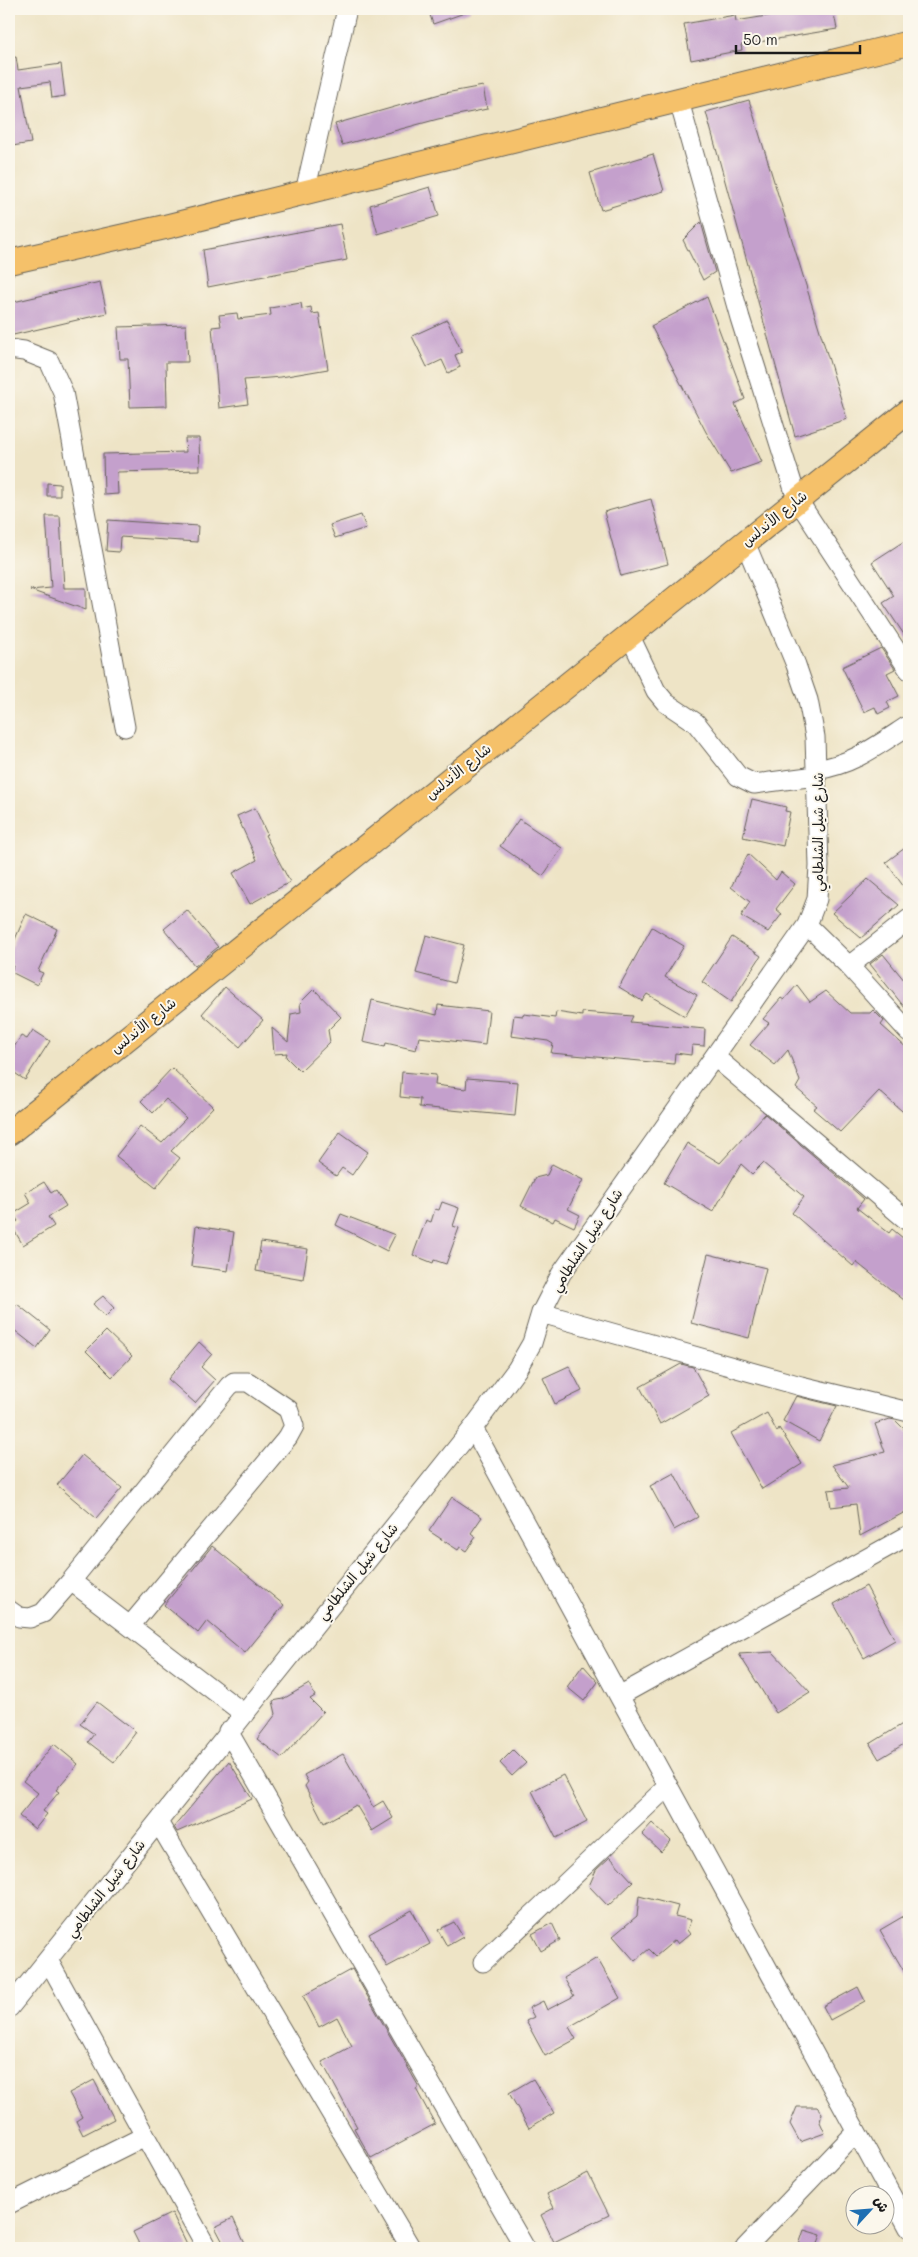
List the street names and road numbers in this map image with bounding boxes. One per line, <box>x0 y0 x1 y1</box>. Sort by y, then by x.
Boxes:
street label: شارع الأندلس <box>737 486 811 551</box>
street label: شارع الأندلس <box>421 739 495 804</box>
street label: شارع شيل الشلطامي <box>808 772 831 892</box>
street label: شارع الأندلس <box>106 993 180 1058</box>
street label: شارع شيل الشلطامي <box>546 1185 630 1297</box>
street label: شارع شيل الشلطامي <box>312 1519 405 1626</box>
street label: شارع شيل الشلطامي <box>61 1835 152 1943</box>

